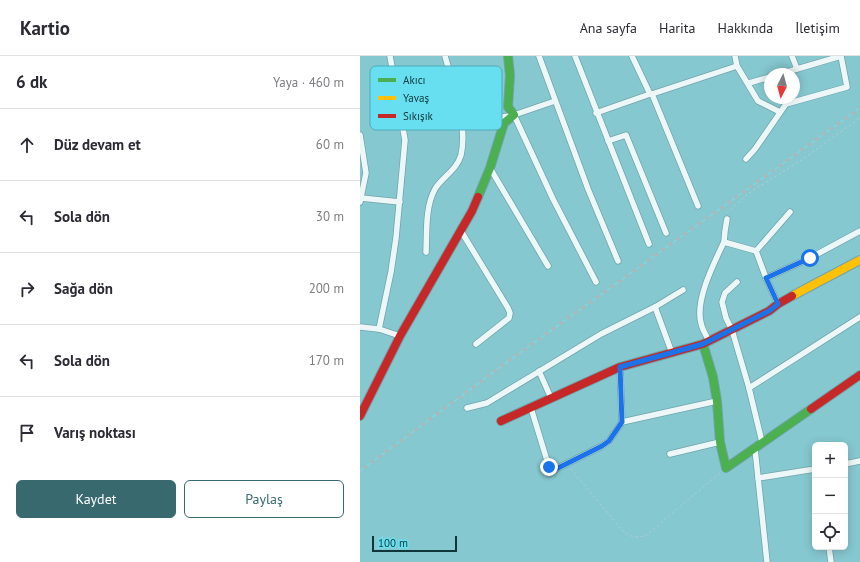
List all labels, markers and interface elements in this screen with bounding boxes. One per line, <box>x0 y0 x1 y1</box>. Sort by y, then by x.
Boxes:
text: Kartio <box>20 16 70 40</box>
text: Ana sayfa <box>580 19 637 37</box>
text: Harita <box>659 19 696 37</box>
text: Hakkında <box>718 19 773 37</box>
text: İletişim <box>795 19 840 37</box>
legend <box>370 66 502 130</box>
north arrow <box>764 68 800 104</box>
text: 6 dk <box>16 71 47 93</box>
text: Akıcı <box>403 73 426 87</box>
text: Yaya · 460 m <box>273 74 344 91</box>
text: Yavaş <box>403 91 430 105</box>
text: Sıkışık <box>403 109 434 123</box>
icon: ahead <box>16 134 38 156</box>
text: Düz devam et <box>54 135 141 154</box>
text: 60 m <box>316 136 344 153</box>
icon: left <box>16 206 38 228</box>
text: Sola dön <box>54 207 110 226</box>
text: 30 m <box>316 208 344 225</box>
route start <box>801 249 819 267</box>
icon: right <box>16 278 38 300</box>
text: Sağa dön <box>54 279 113 298</box>
text: 200 m <box>309 280 344 297</box>
icon: left <box>16 350 38 372</box>
text: Sola dön <box>54 351 110 370</box>
text: 170 m <box>309 352 344 369</box>
icon: arrive <box>16 422 38 444</box>
text: Varış noktası <box>54 423 136 442</box>
map controls <box>812 442 848 550</box>
button: + <box>812 442 848 478</box>
route end <box>540 458 558 476</box>
button: − <box>812 478 848 514</box>
button: Kaydet <box>16 480 176 518</box>
button: Paylaş <box>184 480 344 518</box>
button: locate <box>812 514 848 550</box>
scale bar <box>372 534 457 553</box>
text: 100 m <box>378 536 408 550</box>

